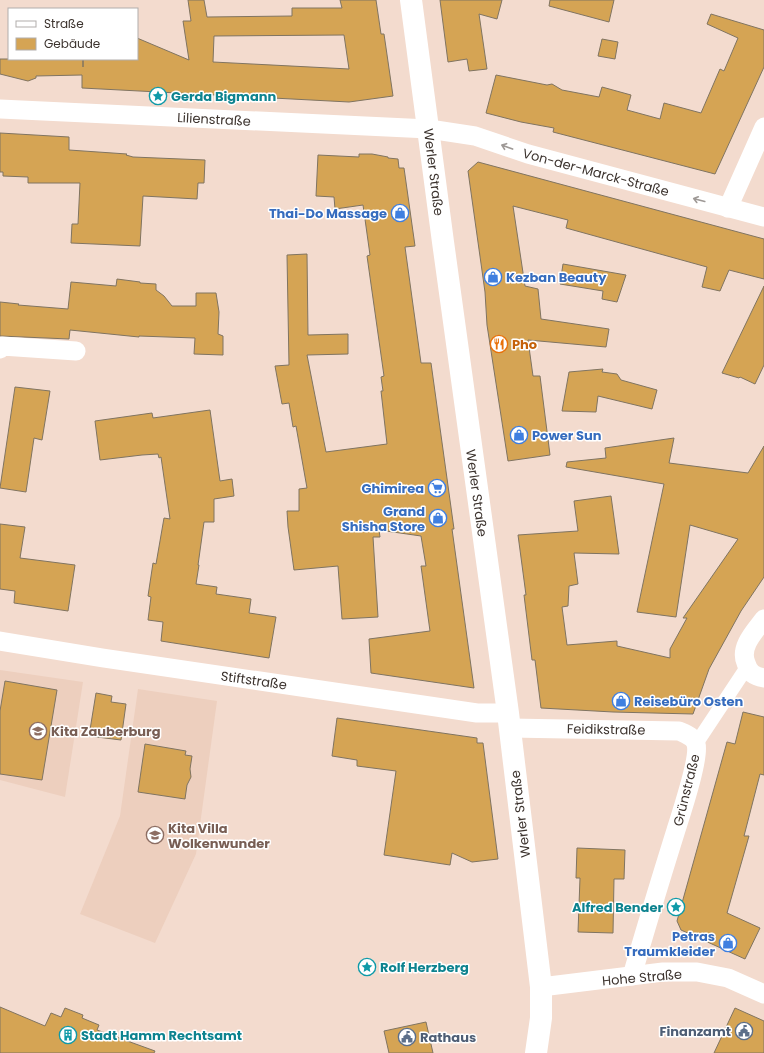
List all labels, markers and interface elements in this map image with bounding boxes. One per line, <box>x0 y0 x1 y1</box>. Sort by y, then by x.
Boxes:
legend <box>8 8 138 60</box>
text: Straße <box>44 15 84 32</box>
text: Gebäude <box>44 35 100 52</box>
place icon: Gerda Bigmann <box>148 86 168 106</box>
place label: Gerda Bigmann <box>171 87 276 106</box>
street label: Lilienstraße <box>177 108 251 131</box>
street label: Werler Straße <box>419 127 448 217</box>
one-way arrow <box>501 142 513 150</box>
street label: Von-der-Marck-Straße <box>521 144 671 201</box>
one-way arrow <box>693 196 706 203</box>
shop icon: Thai-Do Massage <box>390 203 410 223</box>
place label: Thai-Do Massage <box>269 204 387 223</box>
shop icon: Kezban Beauty <box>483 267 503 287</box>
place label: Kezban Beauty <box>506 268 607 287</box>
restaurant icon: Pho <box>489 334 509 354</box>
place label: Pho <box>512 335 537 354</box>
shop icon: Power Sun <box>509 425 529 445</box>
place label: Power Sun <box>532 426 602 445</box>
street label: Werler Straße <box>461 448 492 538</box>
supermarket icon: Ghimirea <box>427 478 447 498</box>
place label: Ghimirea <box>361 479 424 498</box>
place label: Grand Shisha Store <box>342 502 425 536</box>
shop icon: Grand Shisha Store <box>428 508 448 528</box>
street label: Stiftstraße <box>220 666 288 695</box>
shop icon: Reisebüro Osten <box>611 691 631 711</box>
place label: Reisebüro Osten <box>634 692 744 711</box>
street label: Feidikstraße <box>567 719 645 740</box>
school or university icon: Kita Zauberburg <box>28 721 48 741</box>
place label: Kita Zauberburg <box>51 722 161 741</box>
street label: Grünstraße <box>668 752 705 828</box>
street label: Werler Straße <box>506 769 535 859</box>
place label: Kita Villa Wolkenwunder <box>168 819 270 853</box>
school or university icon: Kita Villa Wolkenwunder <box>145 825 165 845</box>
place icon: Alfred Bender <box>666 897 686 917</box>
place label: Alfred Bender <box>572 898 663 917</box>
place label: Petras Traumkleider <box>624 927 715 961</box>
shop icon: Petras Traumkleider <box>718 933 738 953</box>
place icon: Rolf Herzberg <box>357 957 377 977</box>
place label: Rolf Herzberg <box>380 958 469 977</box>
street label: Hohe Straße <box>601 965 683 990</box>
public building icon: Finanzamt <box>734 1021 754 1041</box>
place label: Finanzamt <box>659 1022 731 1041</box>
building icon: Stadt Hamm Rechtsamt <box>58 1025 78 1045</box>
place label: Stadt Hamm Rechtsamt <box>81 1026 242 1045</box>
public building icon: Rathaus <box>397 1027 417 1047</box>
place label: Rathaus <box>420 1028 476 1047</box>

